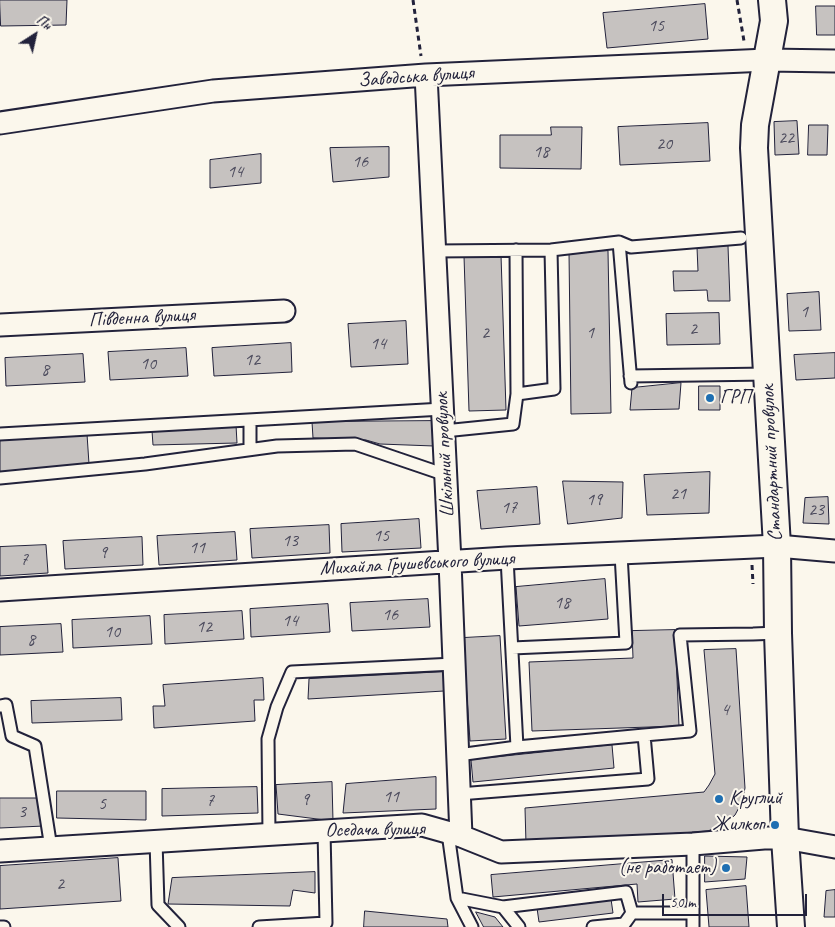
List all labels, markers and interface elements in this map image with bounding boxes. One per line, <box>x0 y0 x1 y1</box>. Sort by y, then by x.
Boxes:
north arrow <box>10 10 60 60</box>
text: Пн <box>33 11 55 33</box>
house number: 15 <box>648 15 664 37</box>
street label: Заводська вулиця <box>357 61 475 93</box>
house number: 22 <box>778 127 794 149</box>
house number: 20 <box>656 133 672 155</box>
house number: 18 <box>533 141 549 163</box>
house number: 16 <box>352 151 368 173</box>
house number: 14 <box>227 161 243 183</box>
house number: 1 <box>800 301 808 323</box>
street label: Південна вулиця <box>88 303 196 333</box>
house number: 2 <box>689 318 697 340</box>
house number: 2 <box>481 322 489 344</box>
house number: 1 <box>586 322 594 344</box>
house number: 14 <box>370 333 386 355</box>
house number: 12 <box>244 349 260 371</box>
house number: 10 <box>140 353 156 375</box>
house number: 8 <box>41 359 49 381</box>
street label: Стандартний провулок <box>756 384 788 542</box>
place label: ГРП <box>720 386 751 410</box>
street label: Шкільний провулок <box>430 392 460 518</box>
marker: ГРП <box>704 392 716 404</box>
house number: 21 <box>670 483 686 505</box>
house number: 19 <box>586 489 602 511</box>
house number: 17 <box>501 497 517 519</box>
house number: 23 <box>808 499 824 521</box>
house number: 15 <box>373 525 389 547</box>
house number: 13 <box>282 530 298 552</box>
house number: 11 <box>189 537 205 559</box>
house number: 9 <box>99 542 107 564</box>
street label: Михайла Грушевського вулиця <box>319 547 515 581</box>
house number: 7 <box>20 549 28 571</box>
house number: 18 <box>554 592 570 614</box>
house number: 16 <box>382 604 398 626</box>
house number: 14 <box>282 610 298 632</box>
house number: 12 <box>196 616 212 638</box>
house number: 10 <box>104 621 120 643</box>
house number: 8 <box>27 629 35 651</box>
house number: 4 <box>721 699 729 721</box>
house number: 11 <box>383 786 399 808</box>
place label: Круглий <box>729 787 782 811</box>
house number: 9 <box>301 789 309 811</box>
house number: 7 <box>206 790 214 812</box>
house number: 5 <box>98 793 106 815</box>
marker: Круглий <box>713 793 725 805</box>
house number: 3 <box>18 801 26 823</box>
place label: Жилкоп <box>712 813 765 837</box>
street label: Оседача вулиця <box>325 817 425 843</box>
marker: Жилкоп <box>769 819 781 831</box>
place label: (не работает) <box>618 856 716 880</box>
marker: (не работает) <box>720 862 732 874</box>
house number: 2 <box>56 873 64 895</box>
scale bar <box>665 884 810 916</box>
text: 50 m <box>670 893 696 912</box>

